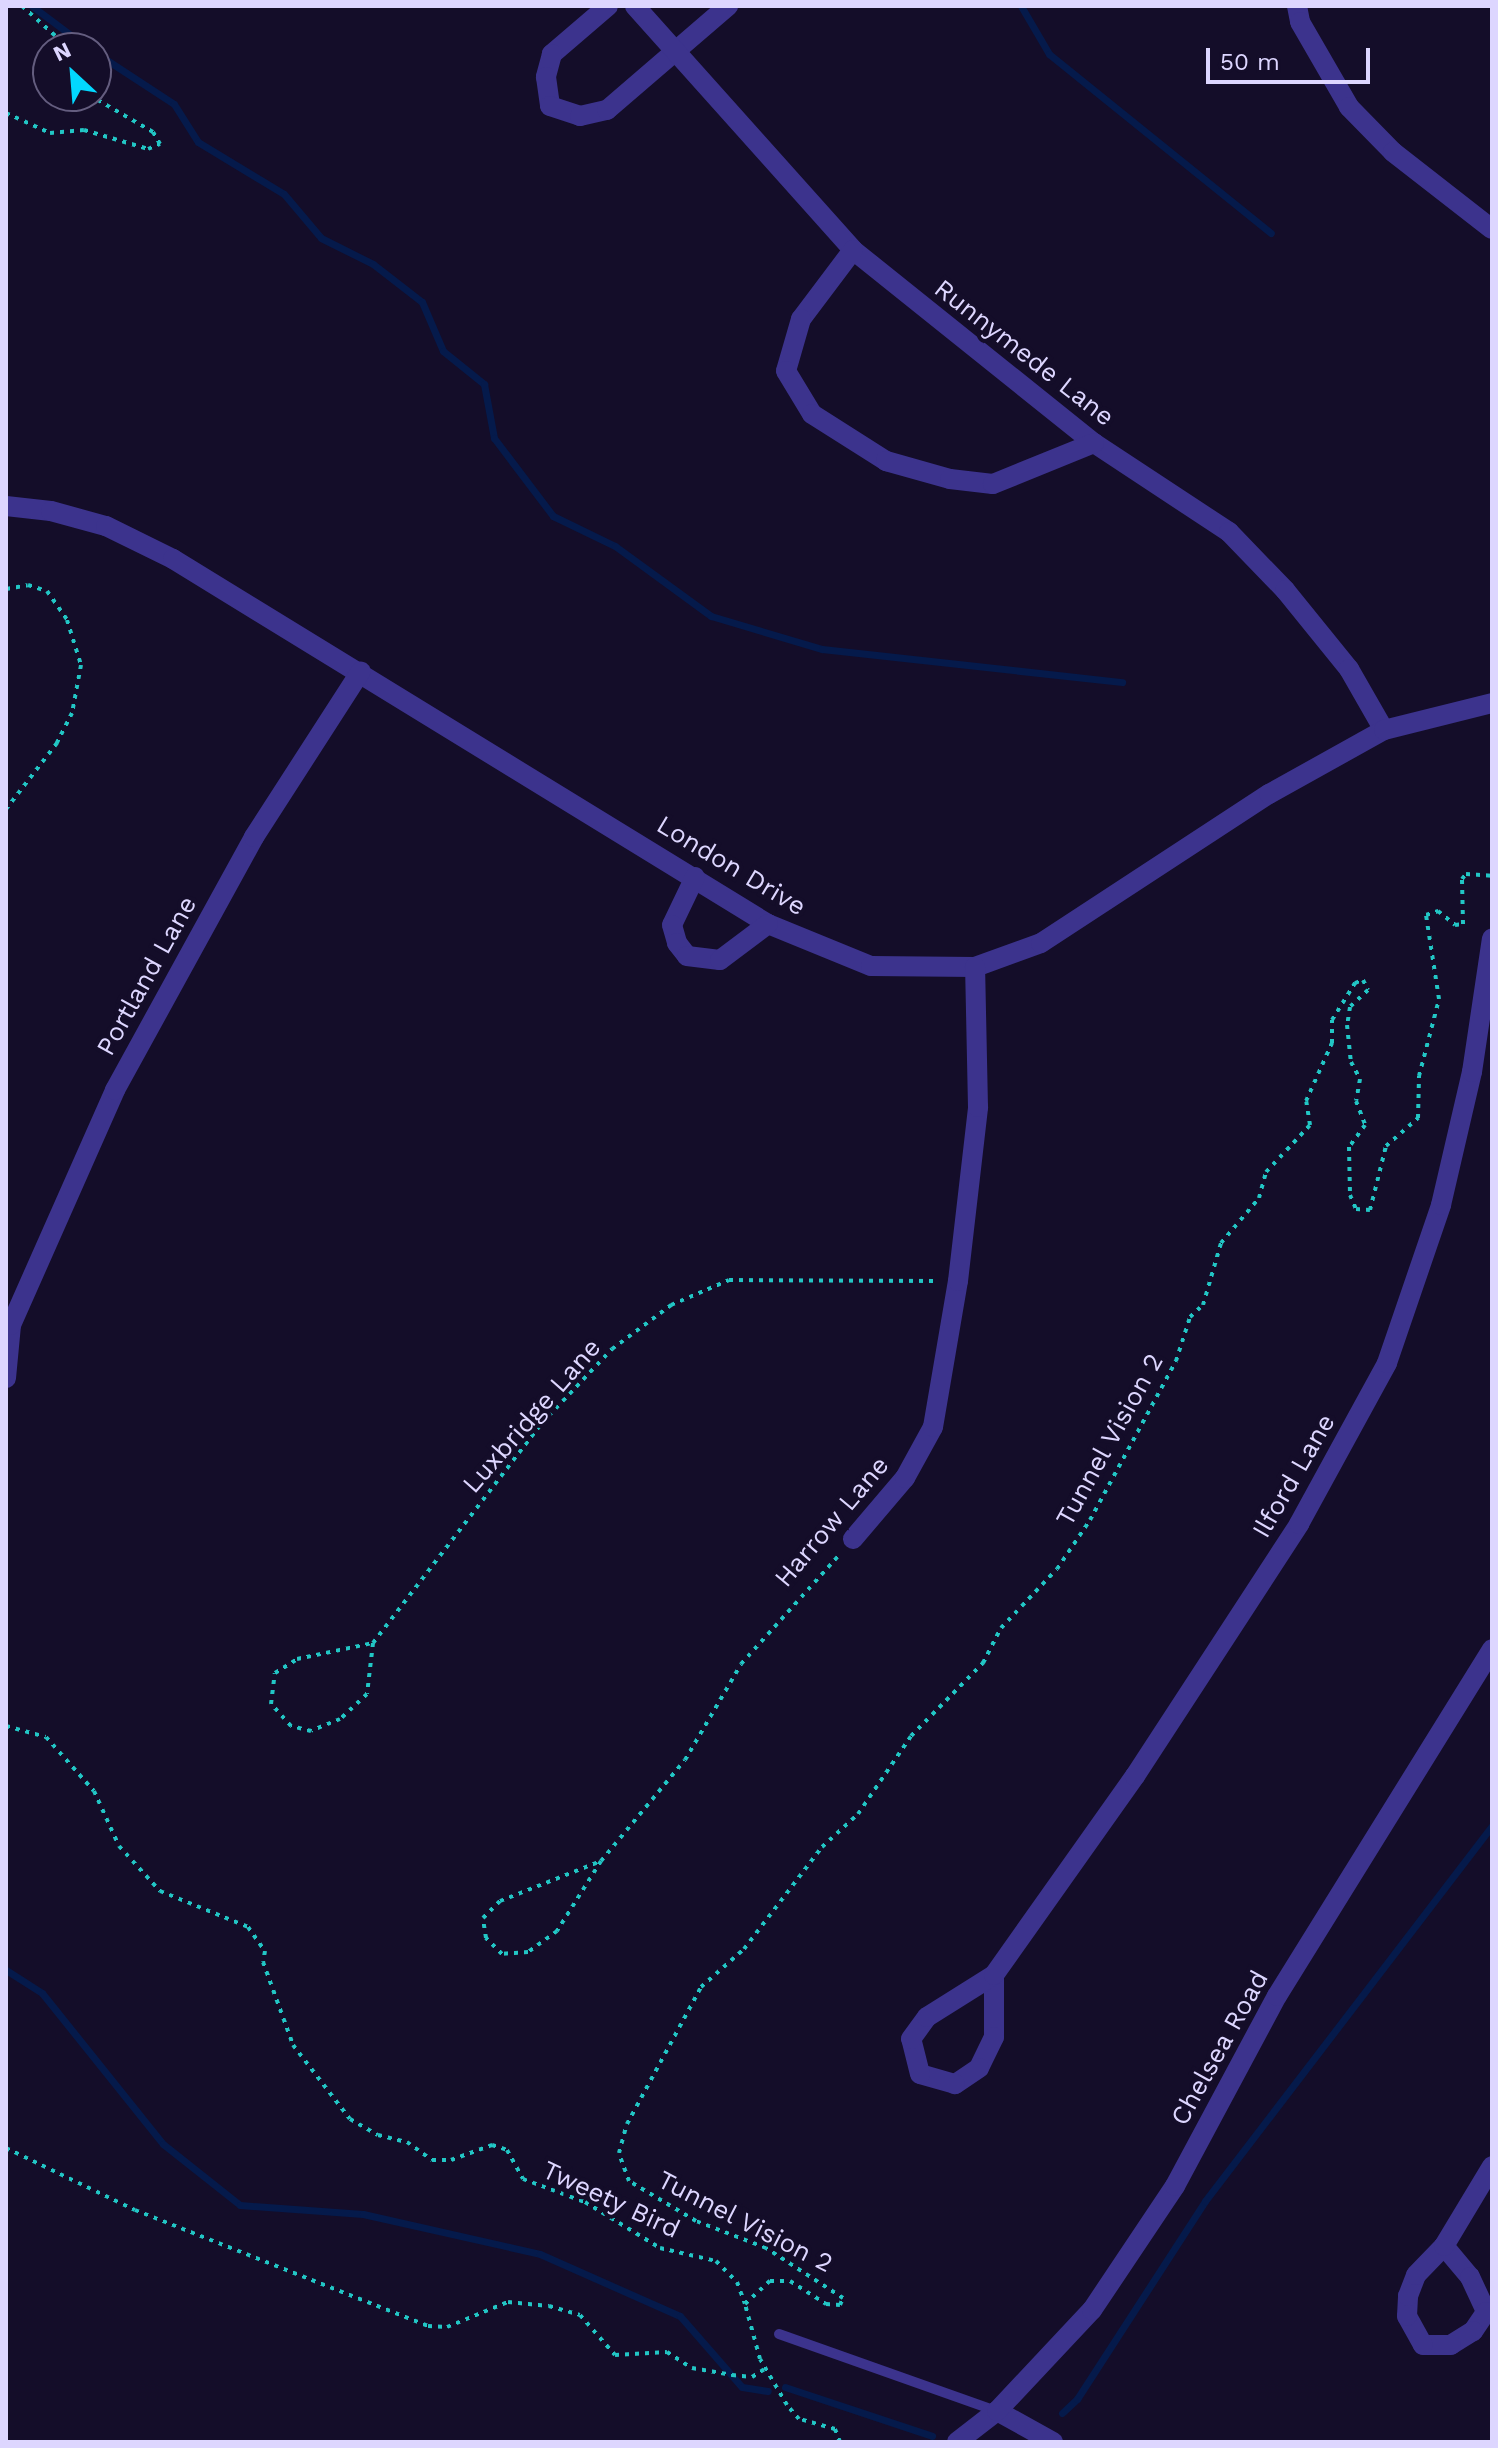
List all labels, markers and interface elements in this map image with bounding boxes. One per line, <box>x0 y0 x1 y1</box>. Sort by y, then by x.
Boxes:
north arrow <box>32 32 112 112</box>
scale bar <box>1210 32 1374 82</box>
text: N <box>49 37 75 67</box>
text: 50 m <box>1220 48 1280 76</box>
street label: Runnymede Lane <box>928 273 1120 433</box>
street label: London Drive <box>651 809 811 923</box>
street label: Portland Lane <box>90 891 204 1061</box>
street label: Luxbridge Lane <box>456 1332 608 1500</box>
street label: Tunnel Vision 2 <box>1049 1348 1171 1532</box>
street label: Ilford Lane <box>1246 1409 1342 1543</box>
street label: Harrow Lane <box>768 1450 896 1594</box>
street label: Chelsea Road <box>1165 1965 1275 2131</box>
street label: Tweety Bird <box>537 2154 685 2246</box>
street label: Tunnel Vision 2 <box>651 2164 839 2280</box>

